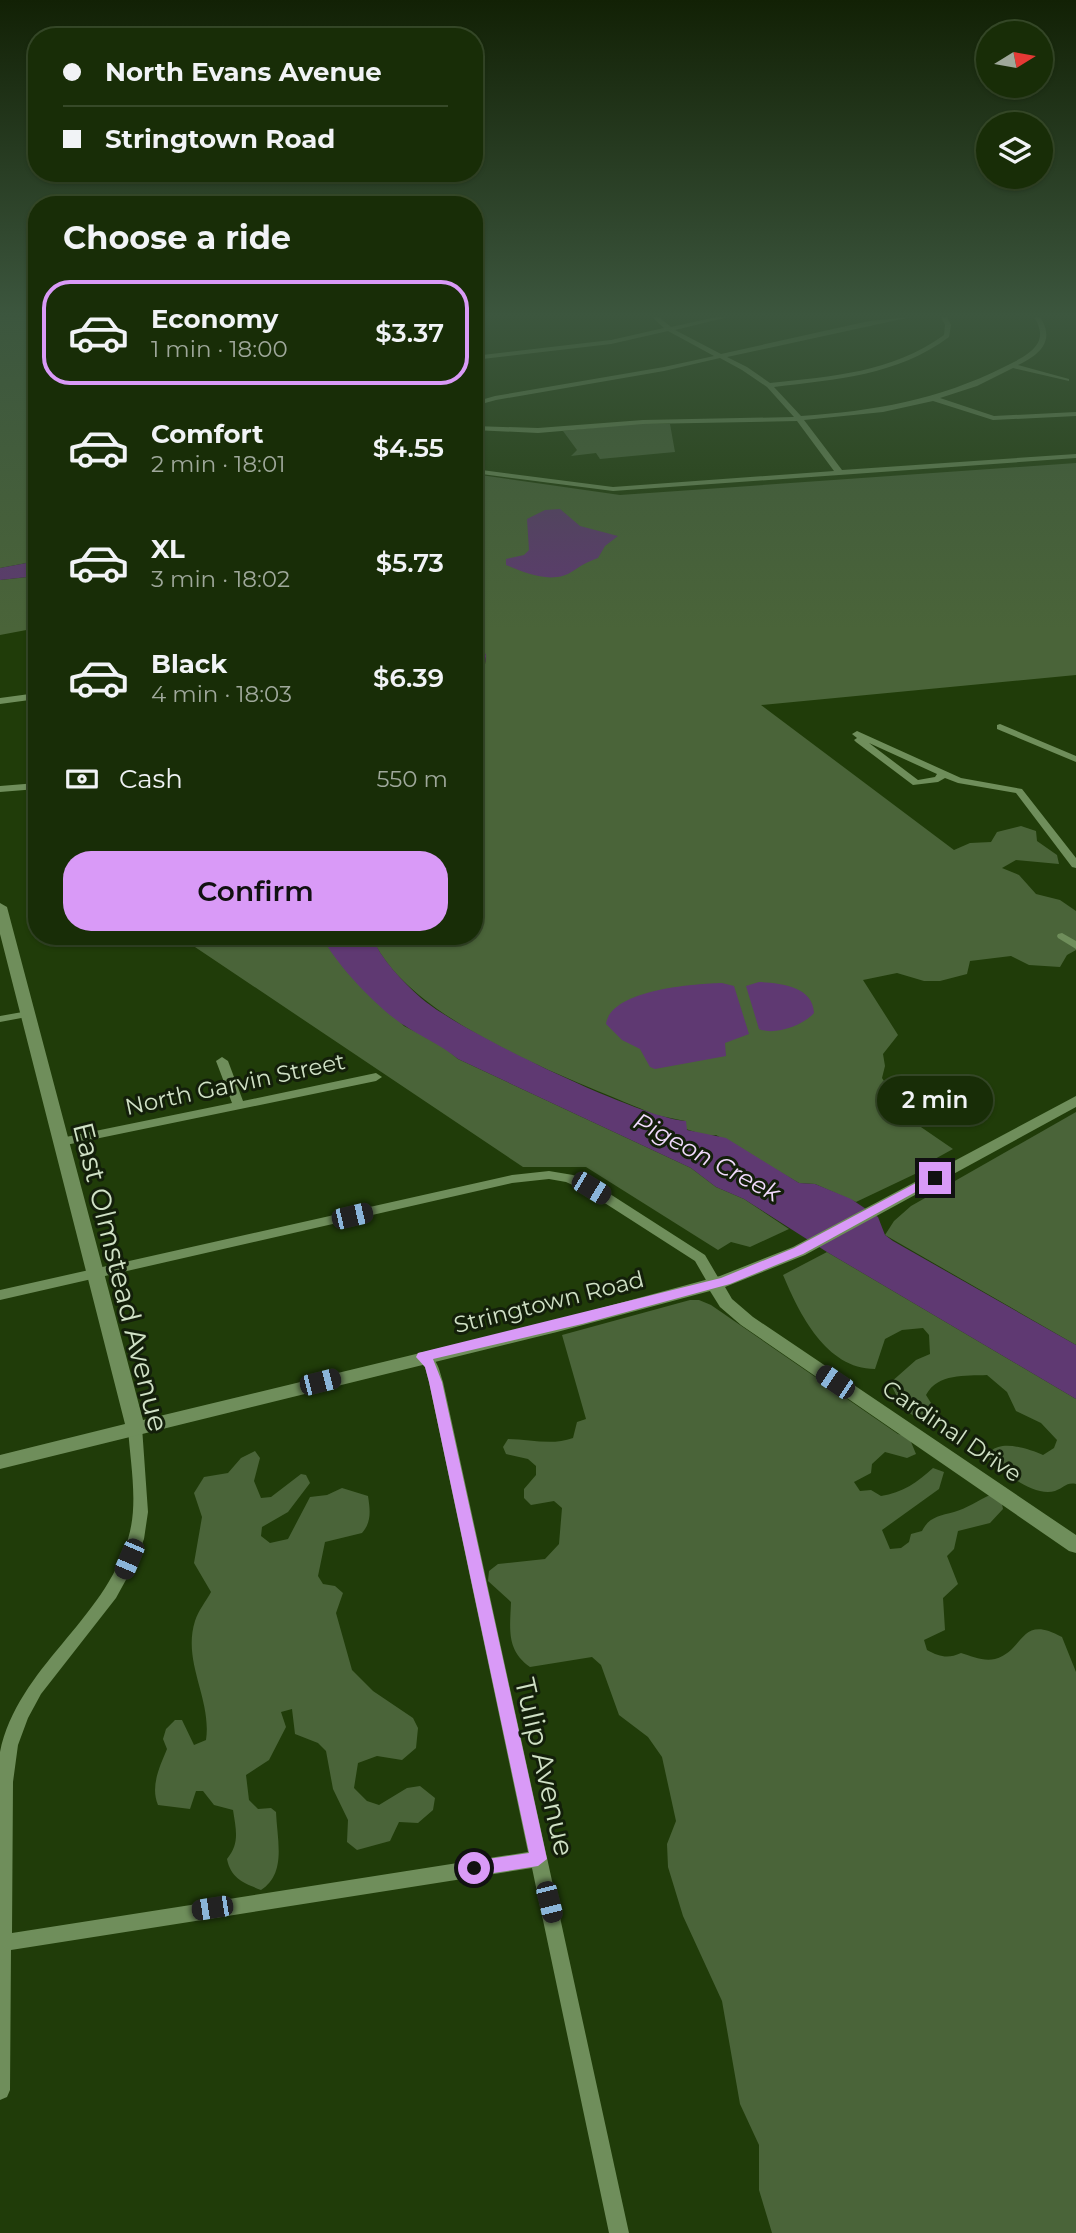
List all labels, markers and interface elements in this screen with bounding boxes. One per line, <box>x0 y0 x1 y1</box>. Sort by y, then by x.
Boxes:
north arrow <box>976 21 1054 98</box>
map controls <box>976 21 1053 189</box>
text: North Evans Avenue <box>105 56 382 88</box>
button: layers <box>976 112 1053 189</box>
text: Stringtown Road <box>105 123 335 155</box>
text: Choose a ride <box>63 218 291 257</box>
icon: car <box>67 301 130 364</box>
text: Economy <box>151 303 278 335</box>
text: $3.37 <box>375 317 444 349</box>
text: 1 min · 18:00 <box>151 335 288 363</box>
icon: car <box>67 416 130 479</box>
text: Comfort <box>151 418 263 450</box>
text: $4.55 <box>373 432 444 464</box>
text: 2 min · 18:01 <box>151 450 285 478</box>
icon: car <box>67 531 130 594</box>
text: XL <box>151 533 185 565</box>
text: $5.73 <box>376 547 444 579</box>
text: 3 min · 18:02 <box>151 565 290 593</box>
icon: car <box>67 646 130 709</box>
text: Black <box>151 648 227 680</box>
text: $6.39 <box>373 662 444 694</box>
text: 4 min · 18:03 <box>151 680 292 708</box>
icon: cash <box>63 760 101 798</box>
text: Cash <box>119 763 183 795</box>
text: 550 m <box>376 765 448 793</box>
button: Confirm <box>63 851 448 931</box>
street label: North Garvin Street <box>122 1047 348 1121</box>
callout: 2 min <box>877 1076 993 1126</box>
text: 2 min <box>902 1086 968 1114</box>
water label: Pigeon Creek <box>629 1106 787 1209</box>
street label: East Olmstead Avenue <box>66 1119 176 1435</box>
route end <box>919 1162 951 1194</box>
car <box>568 1168 615 1208</box>
car <box>330 1201 375 1231</box>
street label: Stringtown Road <box>451 1265 647 1339</box>
car <box>812 1362 859 1402</box>
car <box>298 1367 343 1397</box>
street label: Cardinal Drive <box>877 1374 1027 1488</box>
car <box>112 1536 147 1582</box>
street label: Tulip Avenue <box>508 1675 582 1859</box>
route start <box>458 1852 490 1884</box>
car <box>534 1879 565 1925</box>
car <box>190 1894 235 1922</box>

